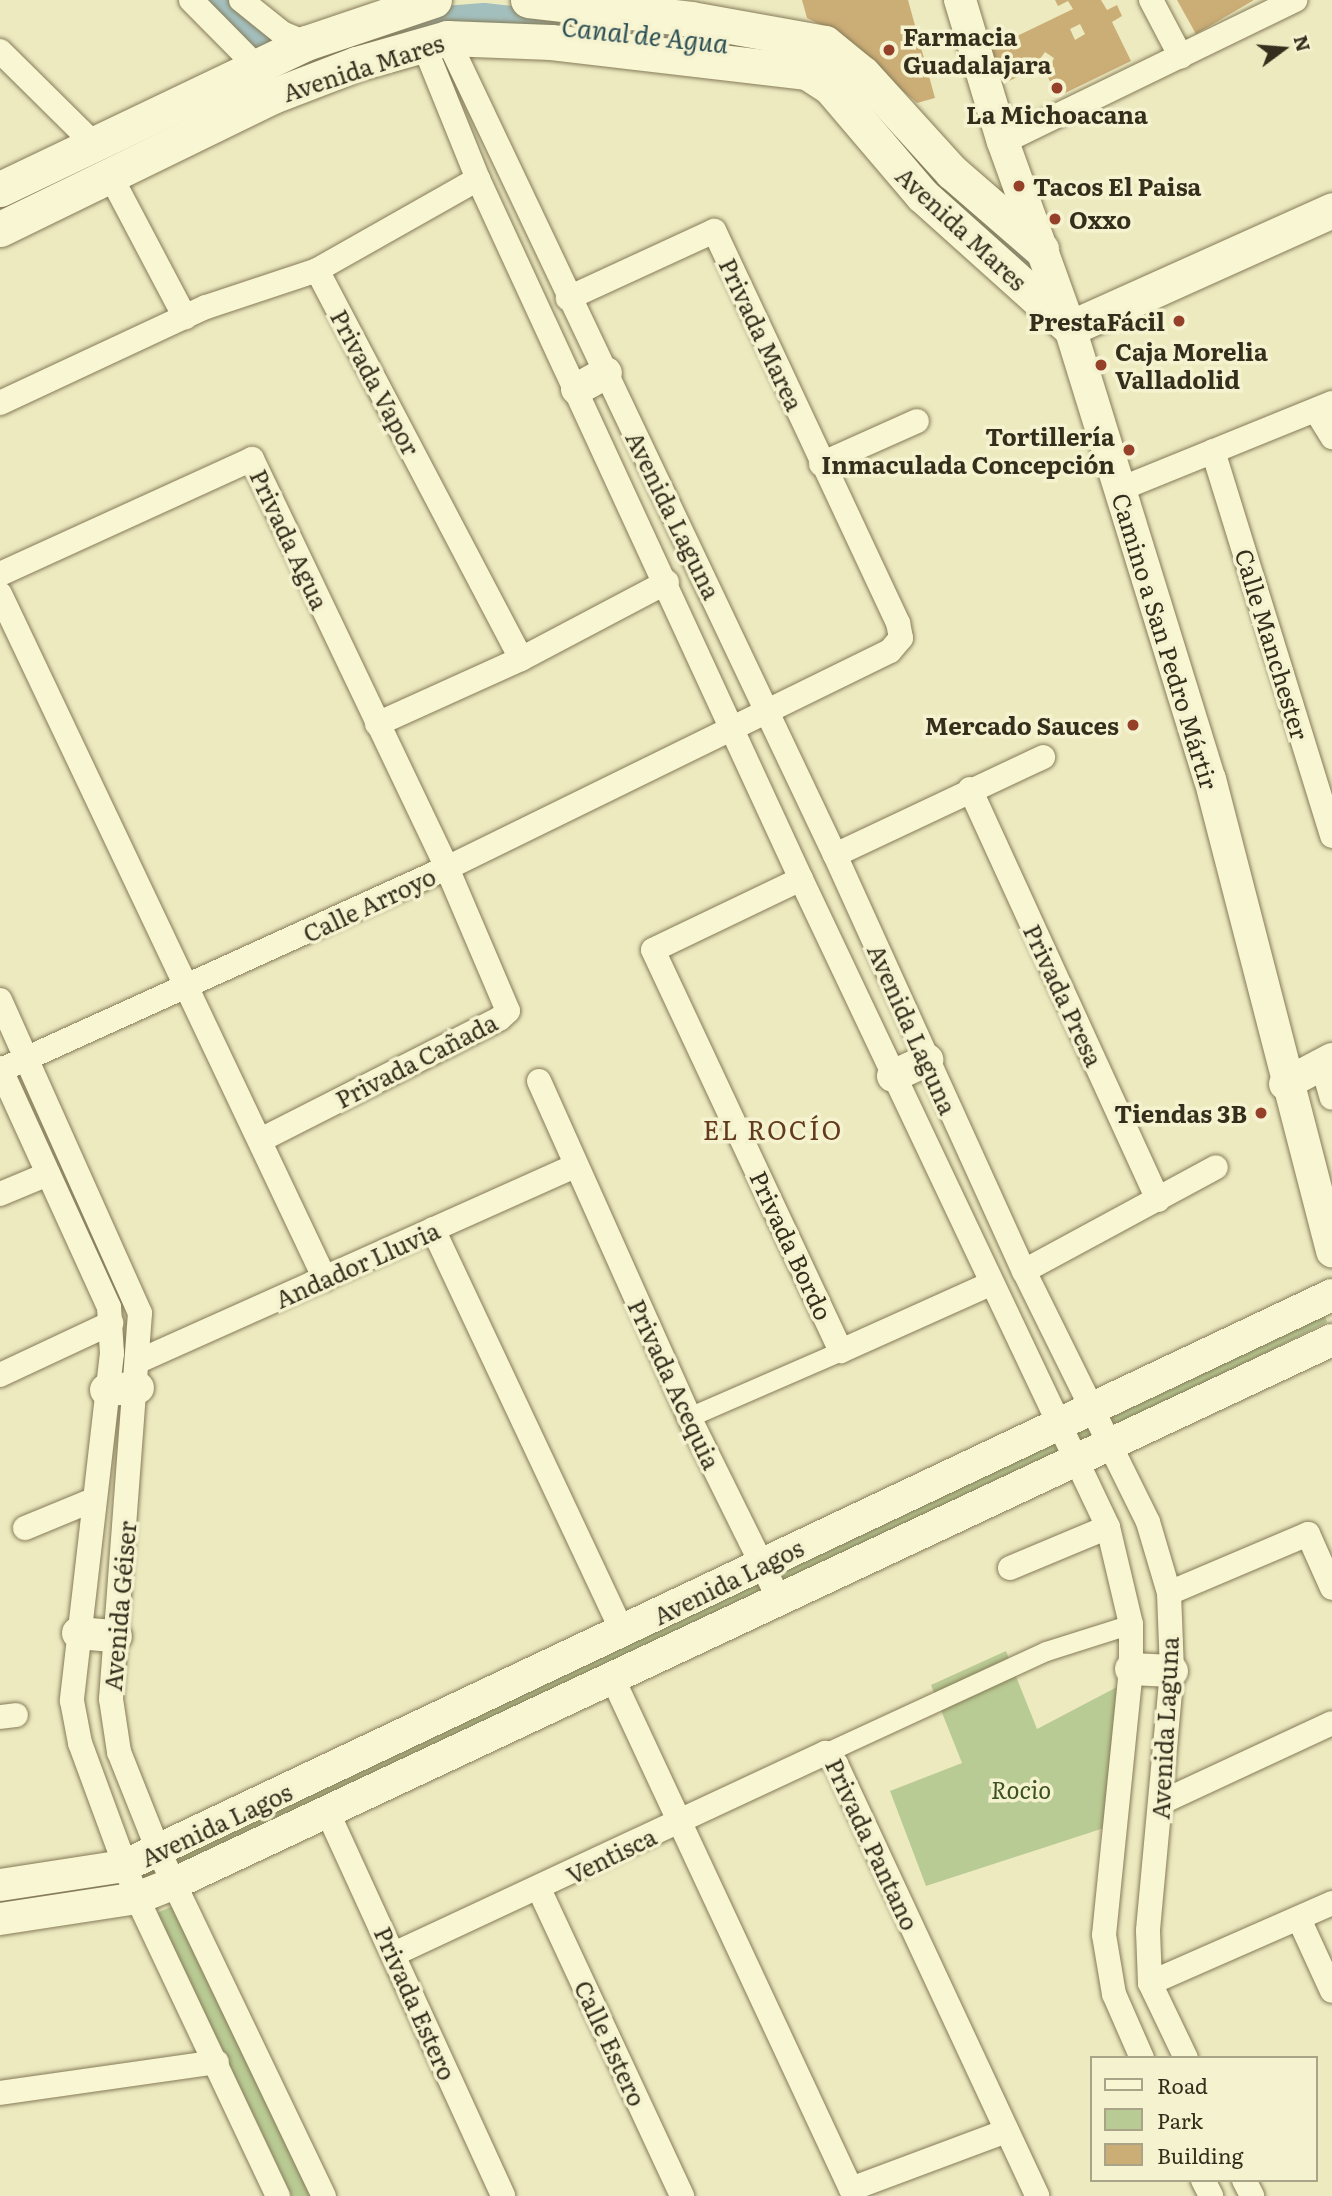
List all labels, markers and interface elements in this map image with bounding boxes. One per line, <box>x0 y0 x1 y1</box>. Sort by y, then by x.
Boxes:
water label: Canal de Agua <box>560 10 730 58</box>
north arrow <box>1248 14 1318 84</box>
place label: Farmacia Guadalajara <box>903 22 1052 78</box>
street label: Avenida Mares <box>279 27 447 107</box>
text: N <box>1288 32 1319 55</box>
marker: Farmacia Guadalajara <box>881 42 897 58</box>
marker: La Michoacana <box>1049 80 1065 96</box>
place label: La Michoacana <box>966 100 1148 128</box>
street label: Avenida Mares <box>891 160 1033 296</box>
place label: Tacos El Paisa <box>1033 172 1201 200</box>
marker: Tacos El Paisa <box>1011 178 1027 194</box>
place label: Oxxo <box>1069 205 1131 233</box>
marker: Oxxo <box>1047 211 1063 227</box>
street label: Privada Marea <box>714 253 810 415</box>
street label: Privada Vapor <box>326 304 426 460</box>
place label: PrestaFácil <box>1029 307 1165 335</box>
marker: PrestaFácil <box>1171 313 1187 329</box>
place label: Caja Morelia Valladolid <box>1115 337 1268 393</box>
marker: Caja Morelia Valladolid <box>1093 357 1109 373</box>
place label: Tortillería Inmaculada Concepción <box>821 422 1115 478</box>
street label: Avenida Laguna <box>621 426 727 604</box>
marker: Tortillería Inmaculada Concepción <box>1121 442 1137 458</box>
street label: Privada Agua <box>245 464 335 614</box>
street label: Camino a San Pedro Mártir <box>1107 489 1225 793</box>
street label: Calle Manchester <box>1230 545 1316 743</box>
place label: Mercado Sauces <box>925 711 1119 739</box>
marker: Mercado Sauces <box>1125 717 1141 733</box>
street label: Calle Arroyo <box>298 861 440 947</box>
street label: Privada Presa <box>1018 919 1110 1071</box>
street label: Avenida Laguna <box>863 939 963 1119</box>
street label: Privada Cañada <box>330 1007 502 1113</box>
place label: Tiendas 3B <box>1114 1099 1247 1127</box>
marker: Tiendas 3B <box>1253 1105 1269 1121</box>
district label: EL ROCÍO <box>704 1113 842 1145</box>
street label: Privada Bordo <box>745 1166 839 1324</box>
street label: Andador Lluvia <box>270 1215 444 1313</box>
street label: Privada Acequia <box>623 1294 727 1474</box>
street label: Avenida Géiser <box>97 1520 141 1692</box>
street label: Avenida Lagos <box>648 1532 808 1630</box>
street label: Avenida Laguna <box>1145 1636 1183 1820</box>
street label: Privada Pantano <box>821 1753 925 1935</box>
park label: Rocio <box>991 1775 1051 1803</box>
street label: Avenida Lagos <box>136 1776 296 1872</box>
street label: Ventisca <box>561 1821 661 1889</box>
street label: Privada Estero <box>369 1922 463 2084</box>
street label: Calle Estero <box>569 1976 653 2110</box>
legend <box>1090 2056 1318 2182</box>
text: Road <box>1157 2069 1208 2100</box>
text: Park <box>1157 2104 1203 2135</box>
text: Building <box>1157 2139 1243 2170</box>

